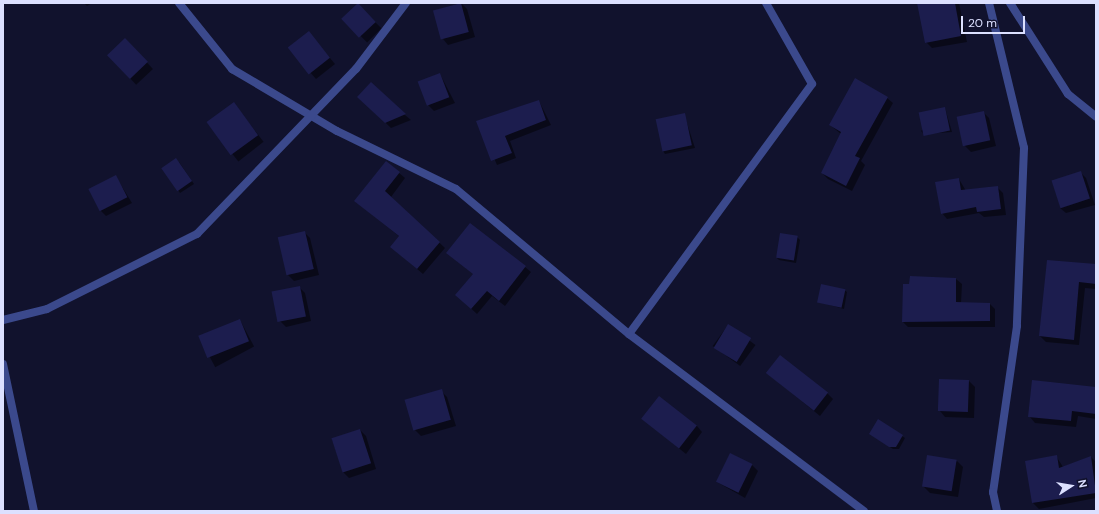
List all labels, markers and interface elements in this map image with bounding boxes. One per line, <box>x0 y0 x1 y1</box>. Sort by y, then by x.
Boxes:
scale bar <box>963 8 1027 34</box>
text: 20 m <box>968 15 997 31</box>
north arrow <box>1051 466 1091 506</box>
text: N <box>1075 478 1090 489</box>

